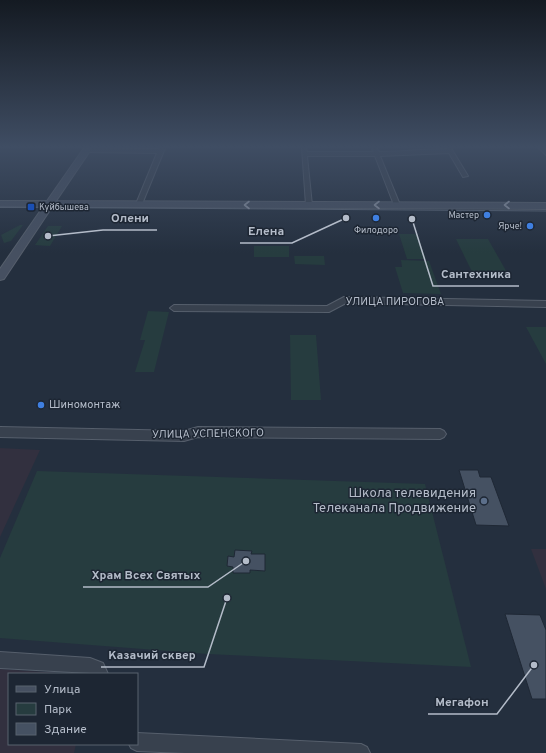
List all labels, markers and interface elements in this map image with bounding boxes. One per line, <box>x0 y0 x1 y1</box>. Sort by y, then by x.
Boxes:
one-way arrow <box>244 201 250 209</box>
one-way arrow <box>374 201 380 209</box>
one-way arrow <box>504 201 510 209</box>
marker: Куйбышева <box>26 202 36 212</box>
place label: Куйбышева <box>39 202 89 213</box>
callout: Олени <box>103 206 157 230</box>
place label: Мастер <box>449 210 479 221</box>
marker: Мастер <box>482 210 492 220</box>
text: Олени <box>111 211 149 227</box>
marker: Филодоро <box>371 213 381 223</box>
callout: Елена <box>240 219 292 243</box>
place label: Ярче! <box>498 221 522 232</box>
marker: Ярче! <box>525 221 535 231</box>
text: Елена <box>248 224 284 240</box>
place label: Филодоро <box>354 225 398 236</box>
callout: Сантехника <box>433 262 519 286</box>
text: Сантехника <box>441 267 511 283</box>
street label: УЛИЦА ПИРОГОВА <box>346 295 444 309</box>
place label: Шиномонтаж <box>49 398 120 412</box>
marker: Шиномонтаж <box>36 400 46 410</box>
street label: УЛИЦА УСПЕНСКОГО <box>152 426 264 442</box>
place label: Школа телевидения Телеканала Продвижение <box>313 486 476 517</box>
marker: Школа телевидения Телеканала Продвижение <box>479 496 489 506</box>
callout: Храм Всех Святых <box>83 563 208 587</box>
text: Храм Всех Святых <box>92 568 200 584</box>
callout: Казачий сквер <box>101 643 204 667</box>
text: Казачий сквер <box>108 648 196 664</box>
legend <box>8 673 138 745</box>
text: Улица <box>44 682 80 698</box>
callout: Мегафон <box>428 690 497 714</box>
text: Мегафон <box>435 695 489 711</box>
text: Парк <box>44 702 72 718</box>
text: Здание <box>44 722 87 738</box>

